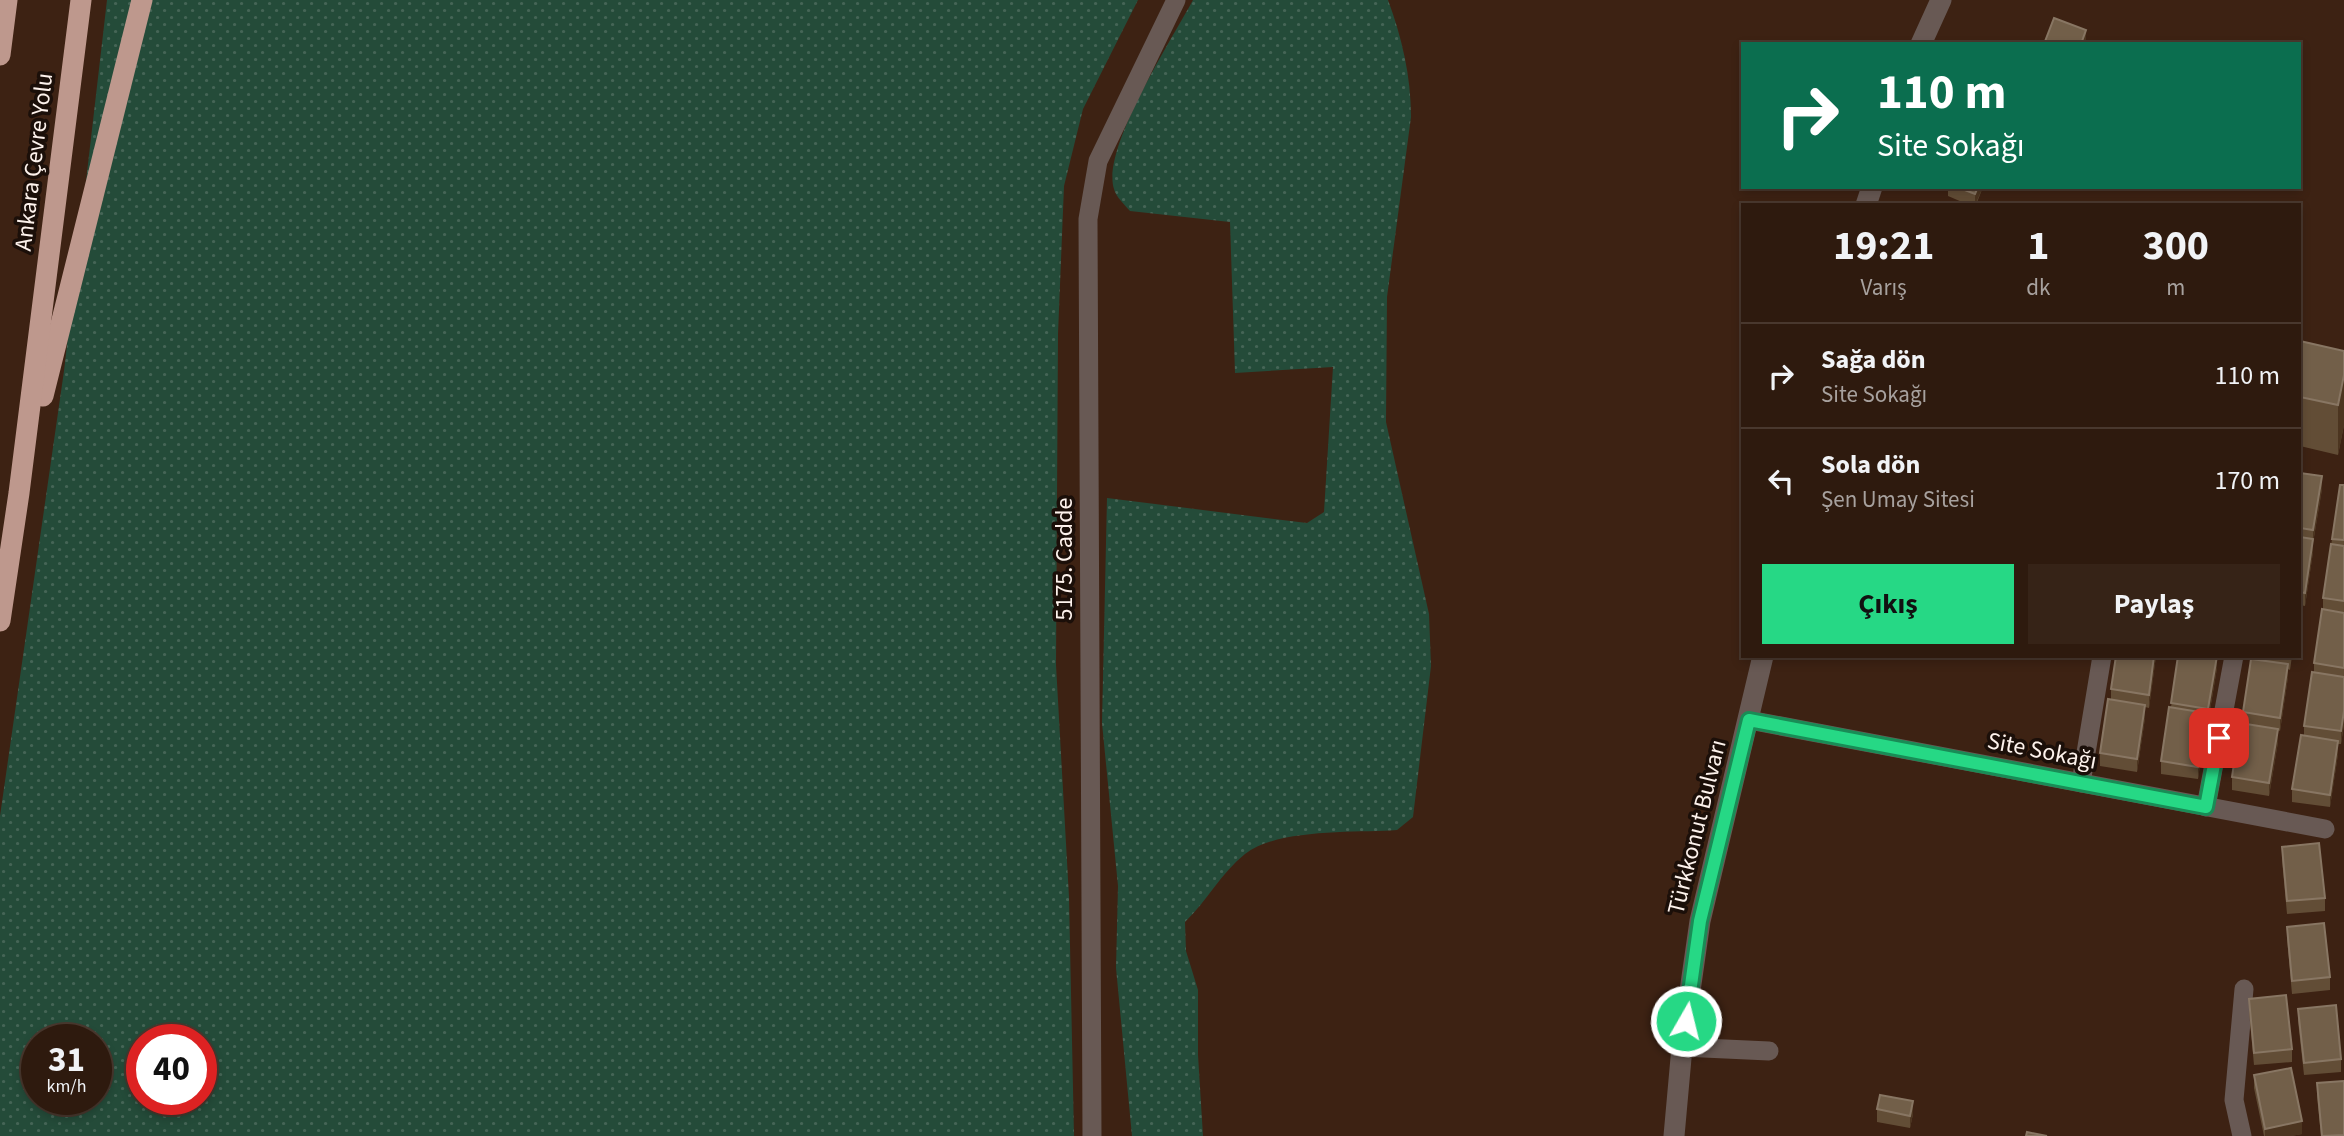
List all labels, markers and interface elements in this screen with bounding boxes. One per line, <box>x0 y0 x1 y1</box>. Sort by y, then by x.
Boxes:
text: 110 m <box>1877 58 2006 128</box>
icon: right <box>1762 70 1853 161</box>
street label: Ankara Çevre Yolu <box>6 71 62 253</box>
text: Site Sokağı <box>1877 123 2025 169</box>
text: 19:21 <box>1833 216 1934 276</box>
text: 1 <box>2027 216 2049 276</box>
text: 300 <box>2142 216 2209 276</box>
text: Varış <box>1861 271 1907 304</box>
text: dk <box>2026 271 2050 304</box>
text: m <box>2166 271 2185 304</box>
text: Sağa dön <box>1821 341 1926 378</box>
icon: right <box>1762 357 1800 395</box>
text: 110 m <box>2214 357 2280 394</box>
text: Site Sokağı <box>1821 378 1927 411</box>
text: Sola dön <box>1821 446 1920 483</box>
icon: left <box>1762 462 1800 500</box>
text: 170 m <box>2214 462 2280 499</box>
text: Şen Umay Sitesi <box>1821 483 1975 516</box>
street label: 5175. Cadde <box>1047 498 1082 620</box>
button: Çıkış <box>1762 564 2014 644</box>
button: Paylaş <box>2028 564 2280 644</box>
pin <box>2189 708 2249 768</box>
icon: arrive <box>2200 719 2238 757</box>
street label: Site Sokağı <box>1984 723 2100 779</box>
street label: Türkkonut Bulvarı <box>1658 736 1736 918</box>
position arrow <box>1649 984 1723 1058</box>
speed limit sign: 40 <box>126 1024 217 1115</box>
text: 31 <box>48 1035 85 1085</box>
text: km/h <box>47 1074 86 1099</box>

